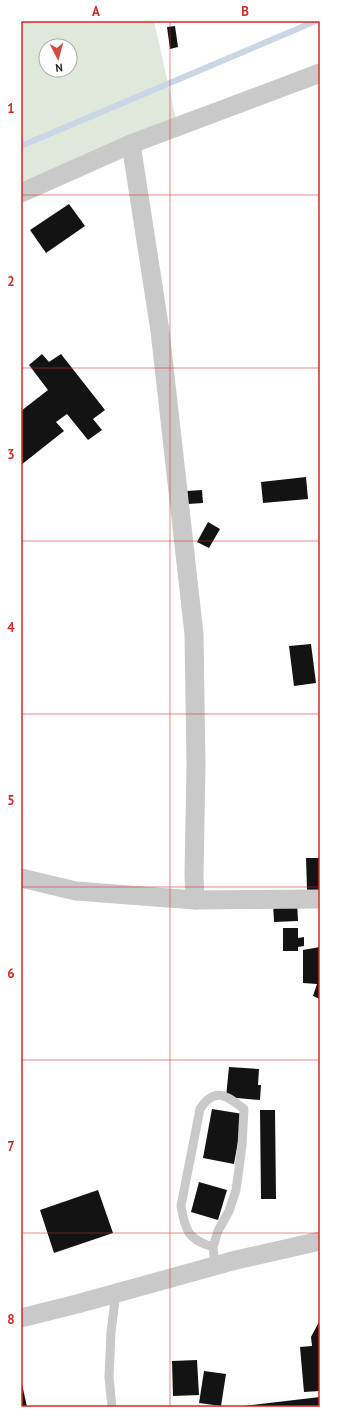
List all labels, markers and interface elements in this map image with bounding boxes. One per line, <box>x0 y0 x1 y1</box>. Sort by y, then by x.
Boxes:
text: A <box>92 3 100 20</box>
text: B <box>241 3 249 20</box>
north arrow <box>38 38 78 78</box>
text: N <box>55 61 63 75</box>
text: 1 <box>7 100 15 117</box>
text: 2 <box>7 273 15 290</box>
text: 3 <box>7 446 15 463</box>
text: 4 <box>7 619 15 636</box>
text: 5 <box>7 792 15 809</box>
text: 6 <box>7 965 15 982</box>
text: 7 <box>7 1138 15 1155</box>
text: 8 <box>7 1311 15 1328</box>

